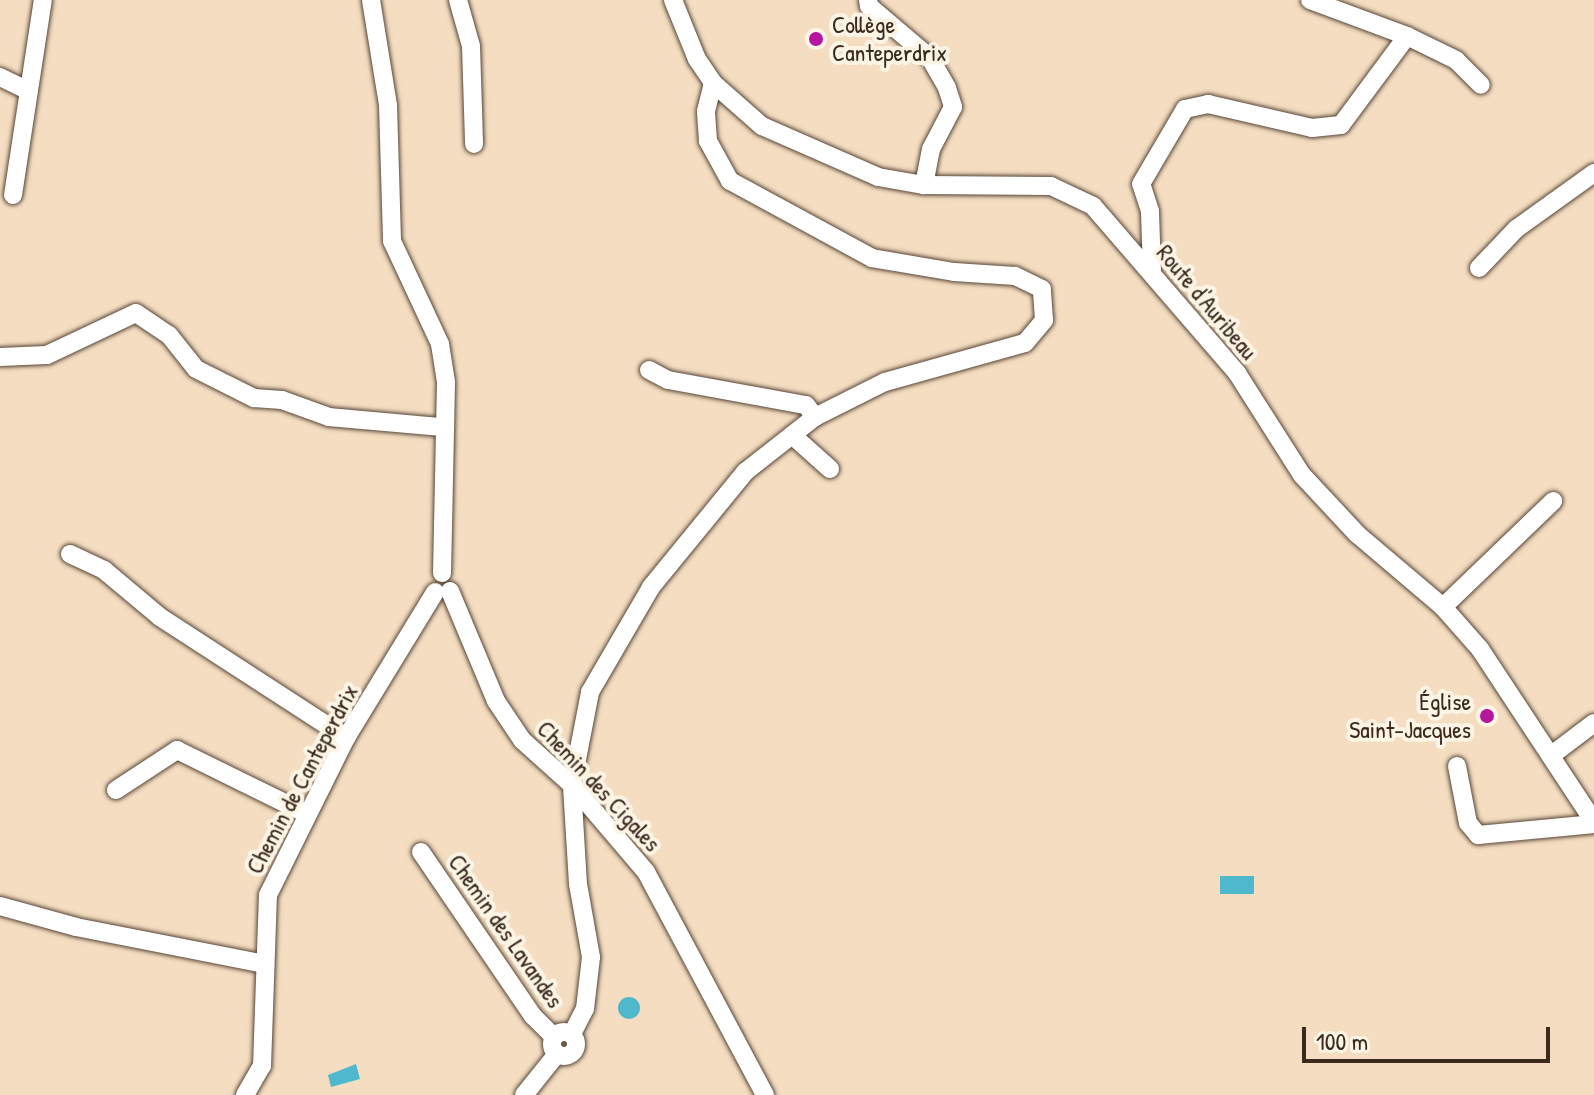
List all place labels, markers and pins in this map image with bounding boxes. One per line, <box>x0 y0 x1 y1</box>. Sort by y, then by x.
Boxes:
place label: Collège Canteperdrix <box>832 11 947 67</box>
marker: Collège Canteperdrix <box>807 30 825 48</box>
place label: Église Saint-Jacques <box>1349 688 1471 744</box>
marker: Église Saint-Jacques <box>1478 707 1496 725</box>

